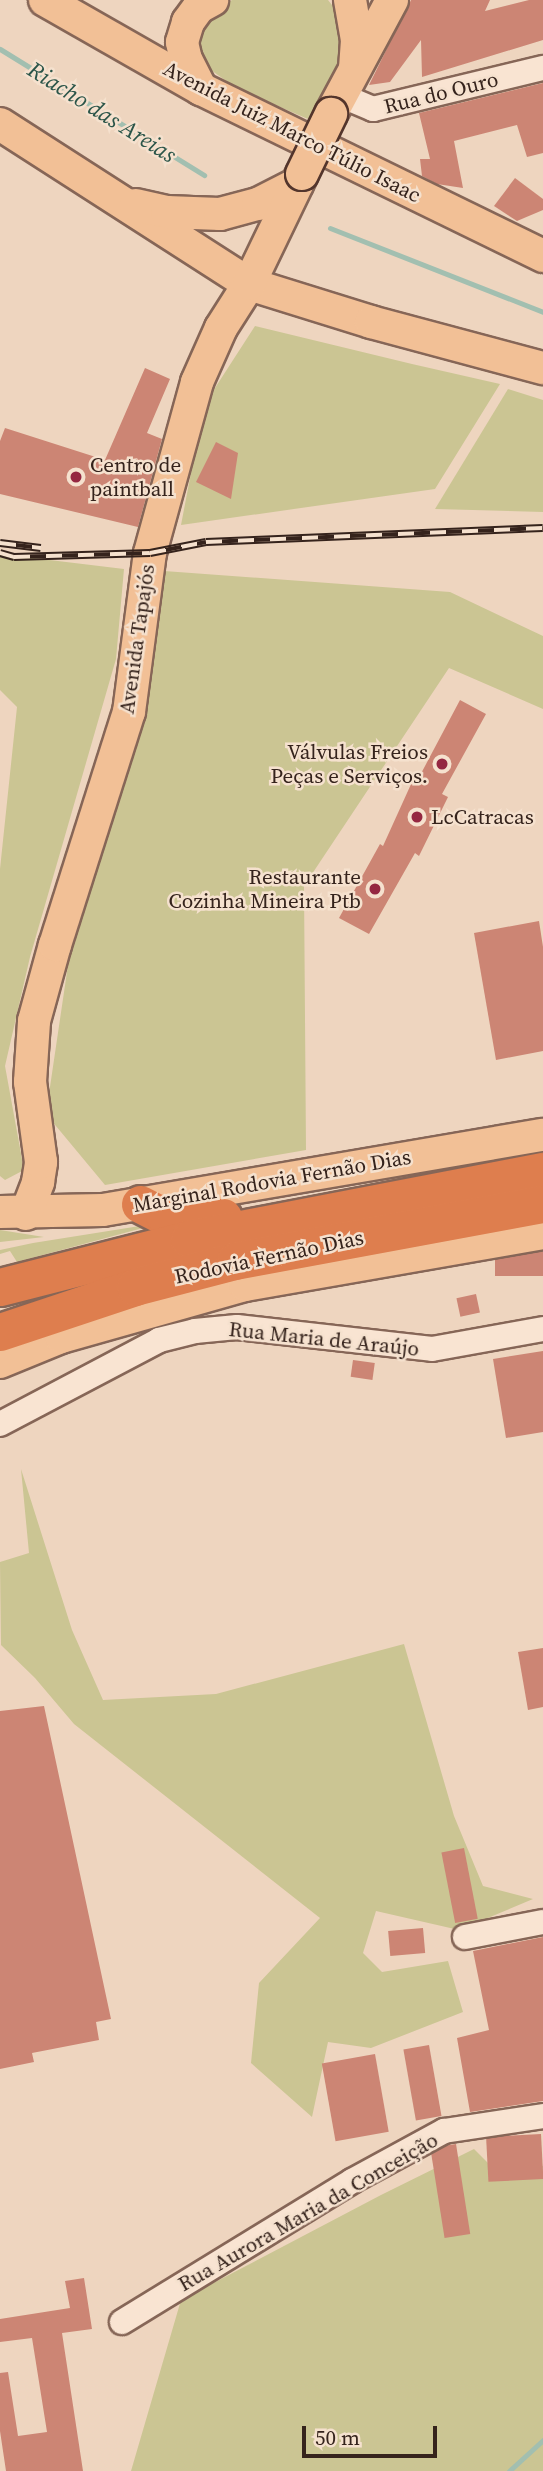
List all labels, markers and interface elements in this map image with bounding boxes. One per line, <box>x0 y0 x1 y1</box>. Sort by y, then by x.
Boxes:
water label: Riacho das Areias <box>23 55 181 169</box>
street label: Avenida Juiz Marco Túlio Isaac <box>159 56 425 208</box>
street label: Rua do Ouro <box>381 67 501 119</box>
place label: Centro de paintball <box>90 452 181 502</box>
marker: Centro de paintball <box>68 469 84 485</box>
street label: Avenida Tapajós <box>114 562 160 716</box>
place label: Válvulas Freios Peças e Serviços. <box>271 739 428 789</box>
marker: Válvulas Freios Peças e Serviços. <box>434 756 450 772</box>
place label: LcCatracas <box>431 804 534 830</box>
marker: LcCatracas <box>409 809 425 825</box>
place label: Restaurante Cozinha Mineira Ptb <box>169 864 361 914</box>
marker: Restaurante Cozinha Mineira Ptb <box>367 881 383 897</box>
street label: Marginal Rodovia Fernão Dias <box>131 1144 413 1218</box>
street label: Rodovia Fernão Dias <box>172 1225 366 1289</box>
street label: Rua Maria de Araújo <box>228 1316 420 1362</box>
street label: Rua Aurora Maria da Conceição <box>174 2127 442 2297</box>
scale bar <box>305 2412 440 2456</box>
text: 50 m <box>315 2423 360 2452</box>

